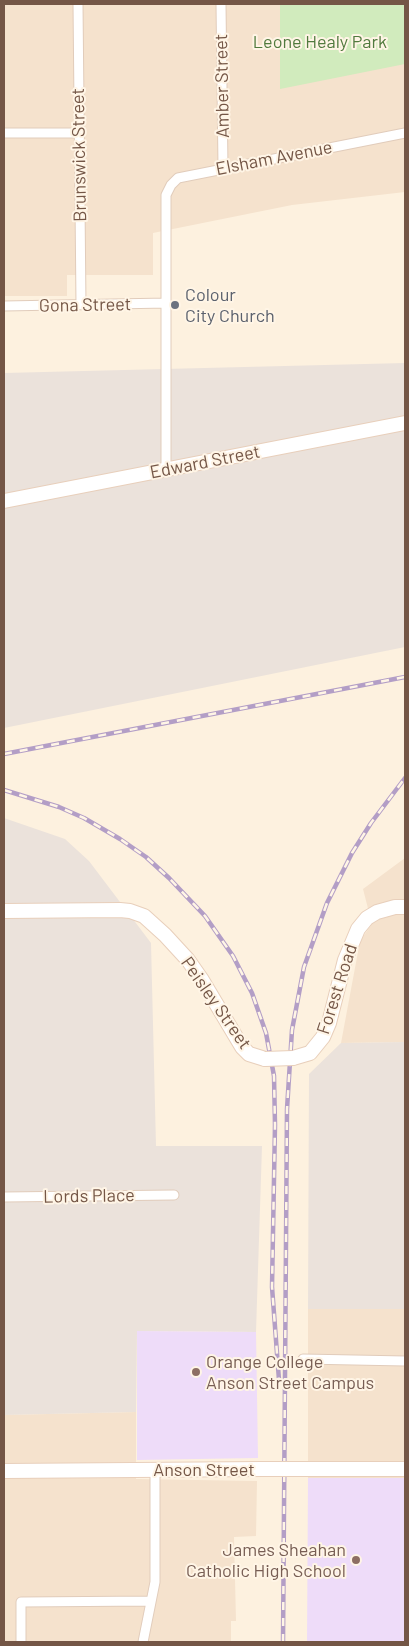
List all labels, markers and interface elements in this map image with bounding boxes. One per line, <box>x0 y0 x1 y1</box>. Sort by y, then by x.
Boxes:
park label: Leone Healy Park <box>253 31 387 53</box>
street label: Amber Street <box>210 34 234 138</box>
street label: Brunswick Street <box>67 88 91 222</box>
street label: Elsham Avenue <box>214 136 334 180</box>
place label: Colour City Church <box>185 284 275 326</box>
street label: Gona Street <box>39 293 131 317</box>
marker: Colour City Church <box>169 299 181 311</box>
street label: Edward Street <box>148 441 262 483</box>
street label: Forest Road <box>312 941 362 1037</box>
street label: Peisley Street <box>176 953 256 1053</box>
street label: Lords Place <box>43 1184 135 1208</box>
place label: Orange College Anson Street Campus <box>206 1351 374 1394</box>
marker: Orange College Anson Street Campus <box>190 1366 202 1378</box>
street label: Anson Street <box>153 1459 255 1481</box>
place label: James Sheahan Catholic High School <box>186 1539 346 1582</box>
marker: James Sheahan Catholic High School <box>350 1554 362 1566</box>

